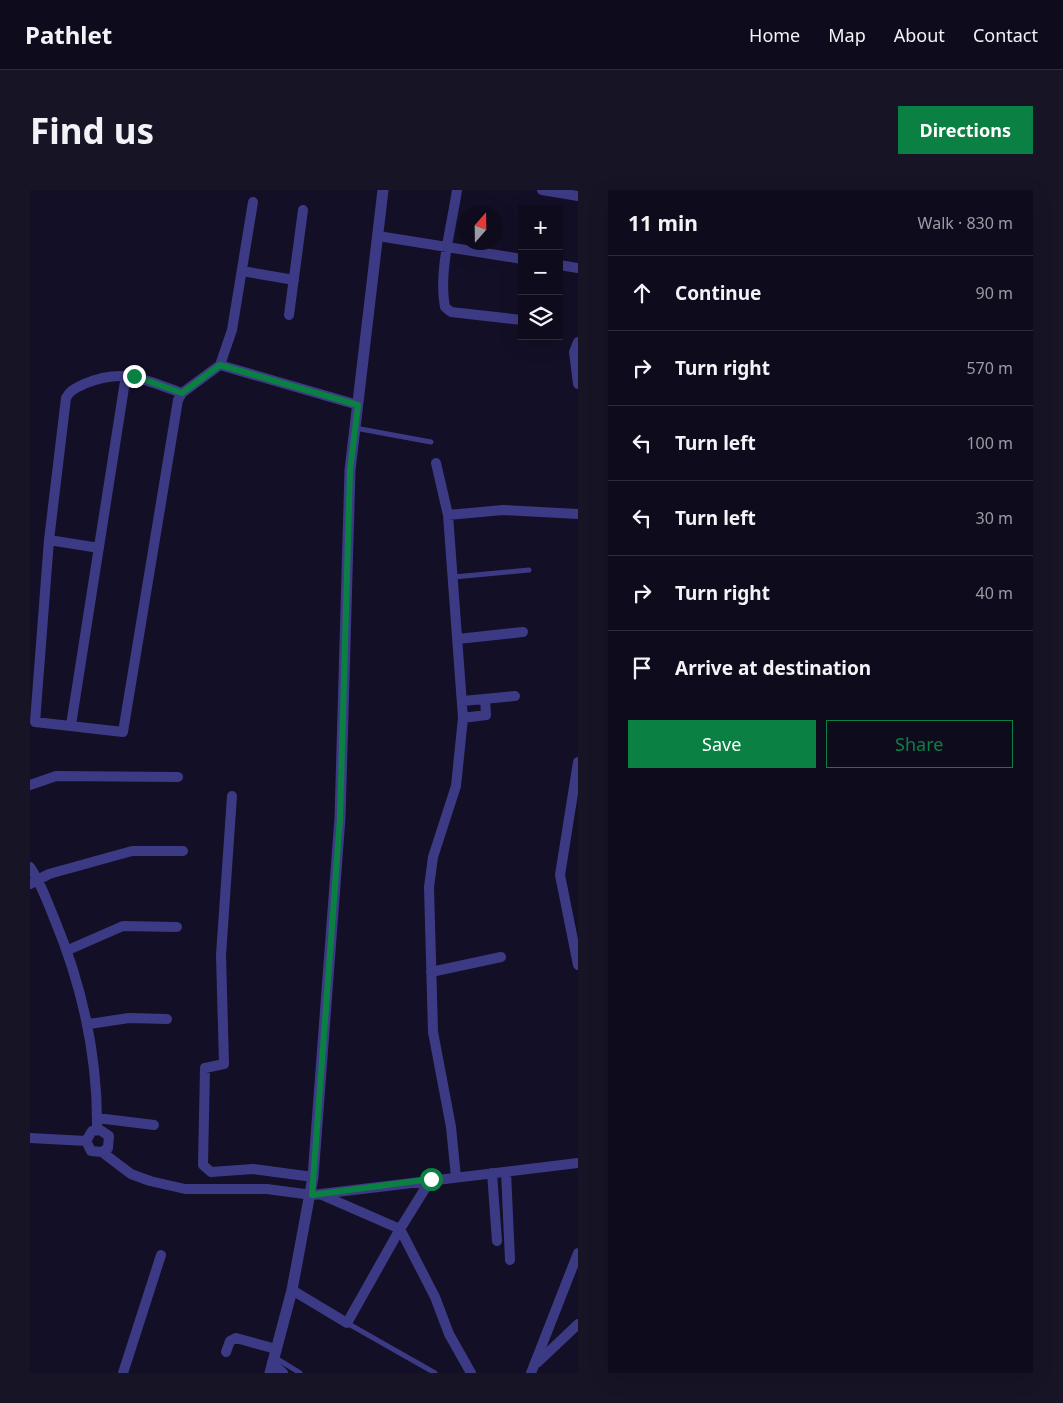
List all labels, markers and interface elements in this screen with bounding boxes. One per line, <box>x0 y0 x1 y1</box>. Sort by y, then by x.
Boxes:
text: Pathlet <box>25 18 112 51</box>
text: Home <box>749 23 800 47</box>
text: Map <box>828 23 866 47</box>
text: About <box>894 23 945 47</box>
text: Contact <box>973 23 1038 47</box>
button: Directions <box>898 106 1033 154</box>
text: Find us <box>30 107 154 154</box>
north arrow <box>458 205 503 250</box>
map controls <box>518 205 563 340</box>
button: + <box>518 205 563 250</box>
text: 11 min <box>628 209 698 237</box>
text: Walk · 830 m <box>918 212 1013 234</box>
button: − <box>518 250 563 295</box>
icon: ahead <box>628 279 656 307</box>
text: Continue <box>675 280 761 306</box>
text: 90 m <box>976 282 1013 304</box>
button: layers <box>518 295 563 340</box>
icon: right <box>628 354 656 382</box>
text: Turn right <box>675 355 770 381</box>
text: 570 m <box>966 357 1013 379</box>
route end <box>123 365 146 388</box>
icon: left <box>628 429 656 457</box>
text: Turn left <box>675 430 756 456</box>
text: 100 m <box>966 432 1013 454</box>
icon: left <box>628 504 656 532</box>
text: Turn left <box>675 505 756 531</box>
text: 30 m <box>976 507 1013 529</box>
icon: right <box>628 579 656 607</box>
text: Turn right <box>675 580 770 606</box>
text: 40 m <box>976 582 1013 604</box>
icon: arrive <box>628 654 656 682</box>
text: Arrive at destination <box>675 655 871 681</box>
button: Save <box>628 720 816 768</box>
button: Share <box>826 720 1013 768</box>
route start <box>420 1168 443 1191</box>

